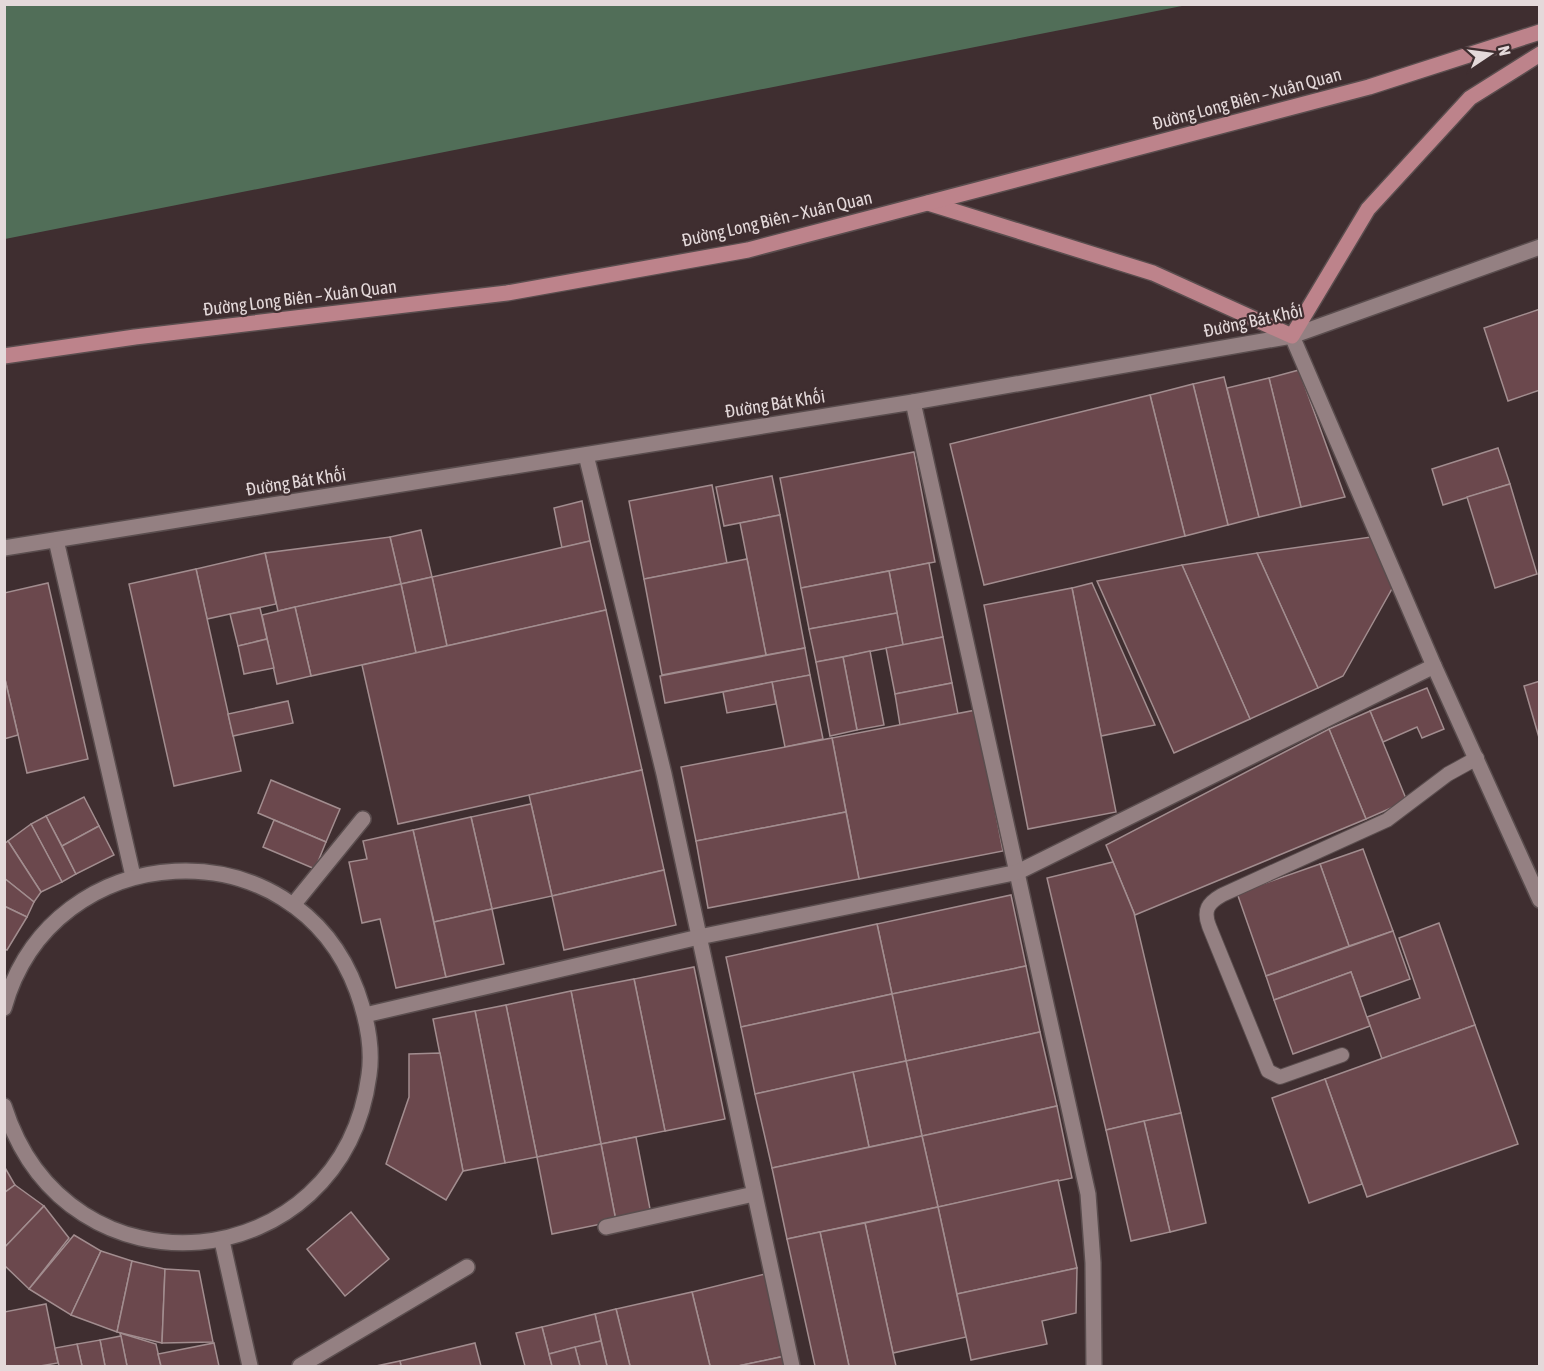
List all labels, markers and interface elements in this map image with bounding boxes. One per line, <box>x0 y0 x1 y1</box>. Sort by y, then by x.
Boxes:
north arrow <box>1460 24 1520 84</box>
text: N <box>1495 44 1514 57</box>
street label: Đường Long Biên – Xuân Quan <box>1150 63 1344 134</box>
street label: Đường Long Biên – Xuân Quan <box>680 186 874 251</box>
street label: Đường Long Biên – Xuân Quan <box>202 275 398 320</box>
street label: Đường Bát Khối <box>1201 299 1304 341</box>
street label: Đường Bát Khối <box>723 384 826 422</box>
street label: Đường Bát Khối <box>244 462 347 500</box>

